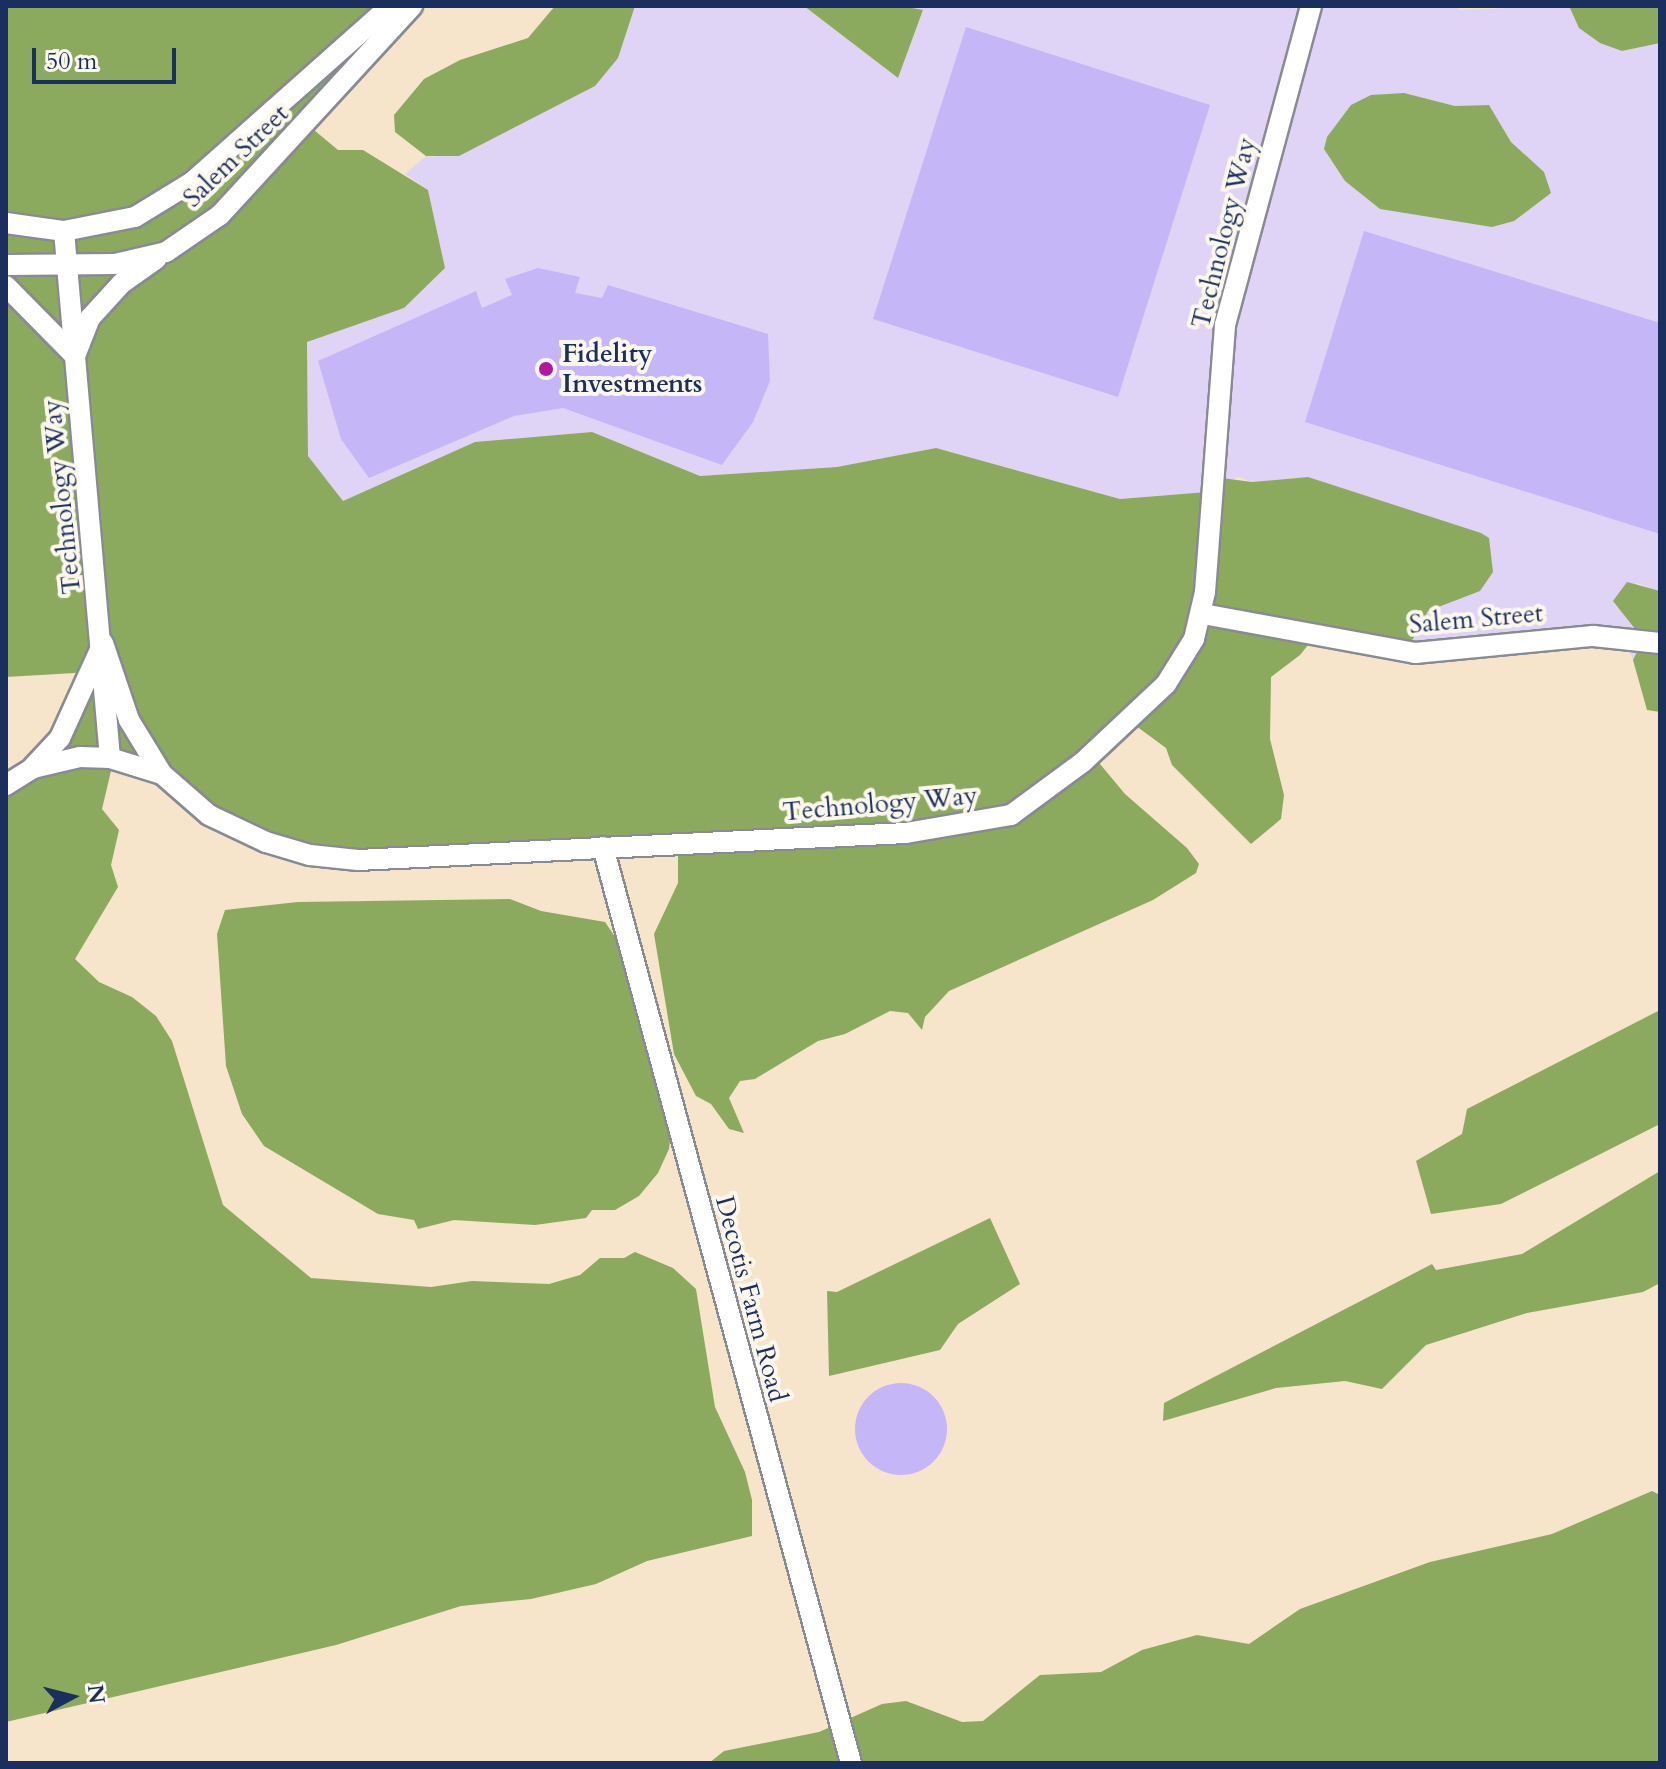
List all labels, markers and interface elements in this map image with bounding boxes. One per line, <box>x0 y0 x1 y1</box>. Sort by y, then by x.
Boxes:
scale bar <box>36 32 180 82</box>
text: 50 m <box>46 45 97 78</box>
street label: Salem Street <box>177 98 295 214</box>
street label: Technology Way <box>1185 134 1263 332</box>
place label: Fidelity Investments <box>562 338 702 400</box>
marker: Fidelity Investments <box>537 360 555 378</box>
street label: Technology Way <box>36 398 88 596</box>
street label: Salem Street <box>1408 598 1544 640</box>
street label: Technology Way <box>781 780 979 828</box>
street label: Decotis Farm Road <box>709 1193 793 1405</box>
north arrow <box>32 1657 112 1737</box>
text: N <box>80 1683 112 1705</box>

